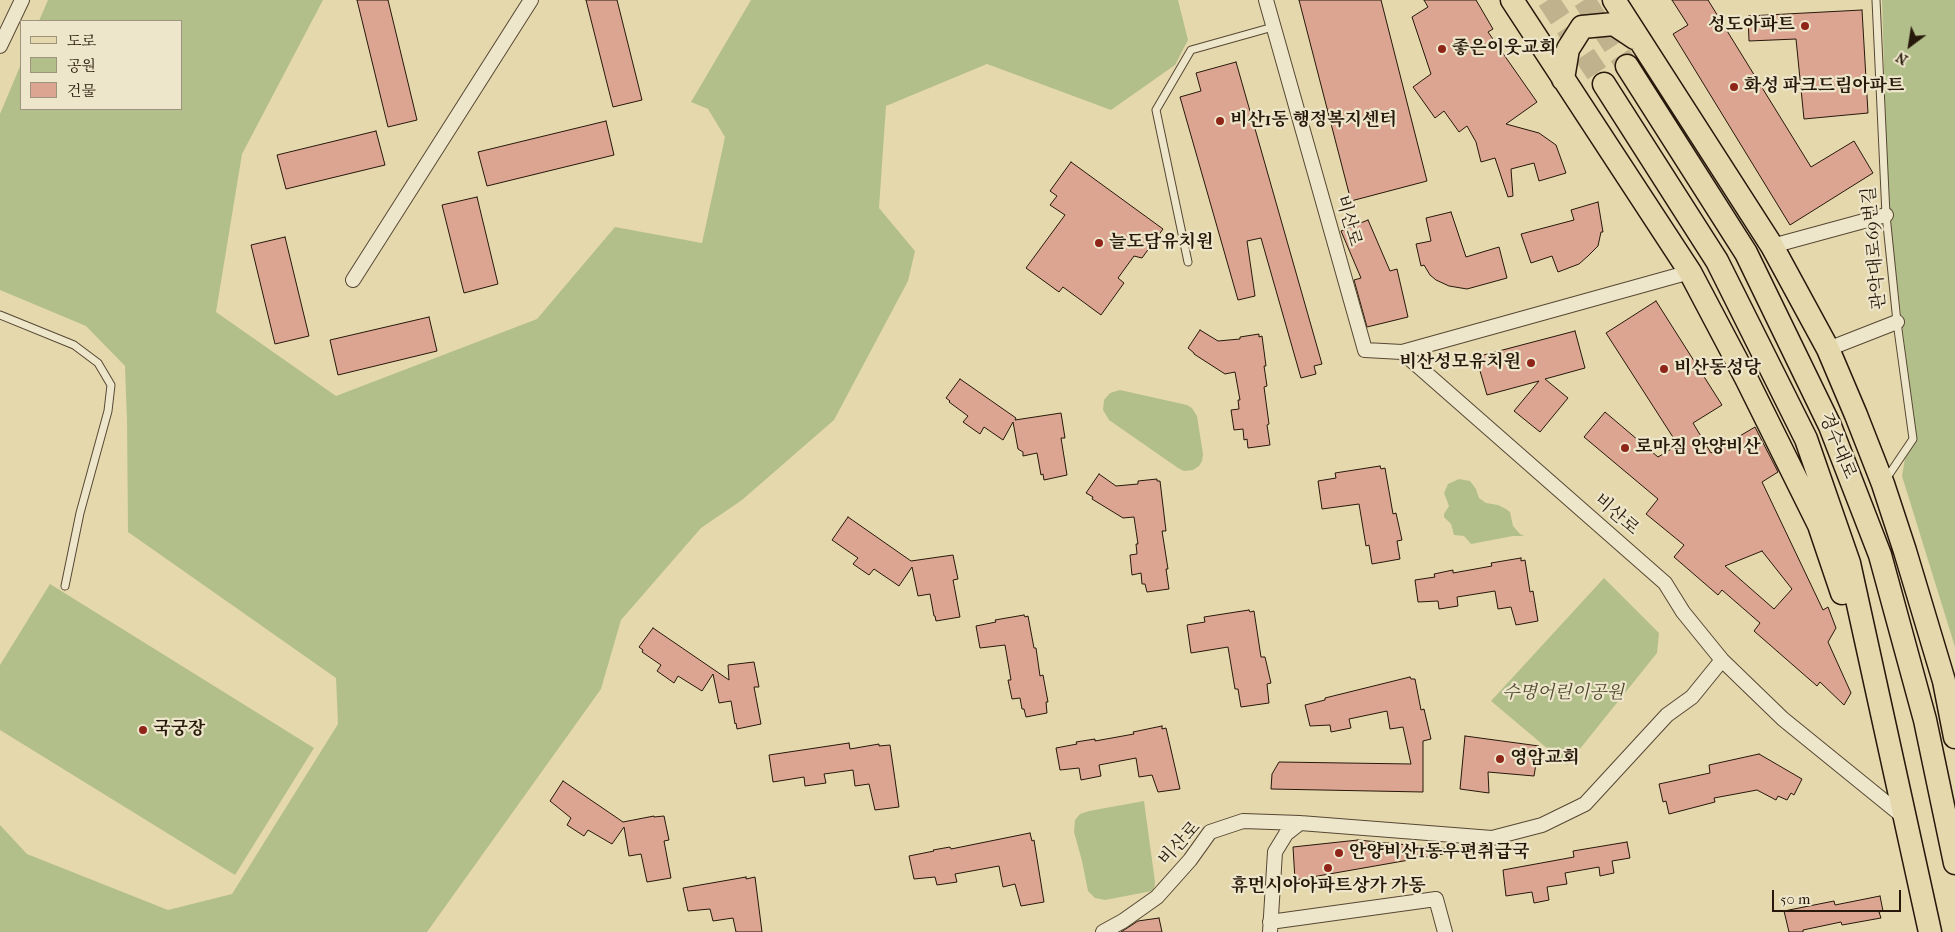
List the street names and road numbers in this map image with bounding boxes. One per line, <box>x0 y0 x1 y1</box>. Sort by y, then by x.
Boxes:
street label: 관악대로69번길 <box>1859 186 1891 310</box>
street label: 비산로 <box>1330 193 1366 249</box>
street label: 경수대로 <box>1814 410 1860 482</box>
street label: 비산로 <box>1589 490 1643 540</box>
street label: 비산로 <box>1155 817 1205 871</box>

